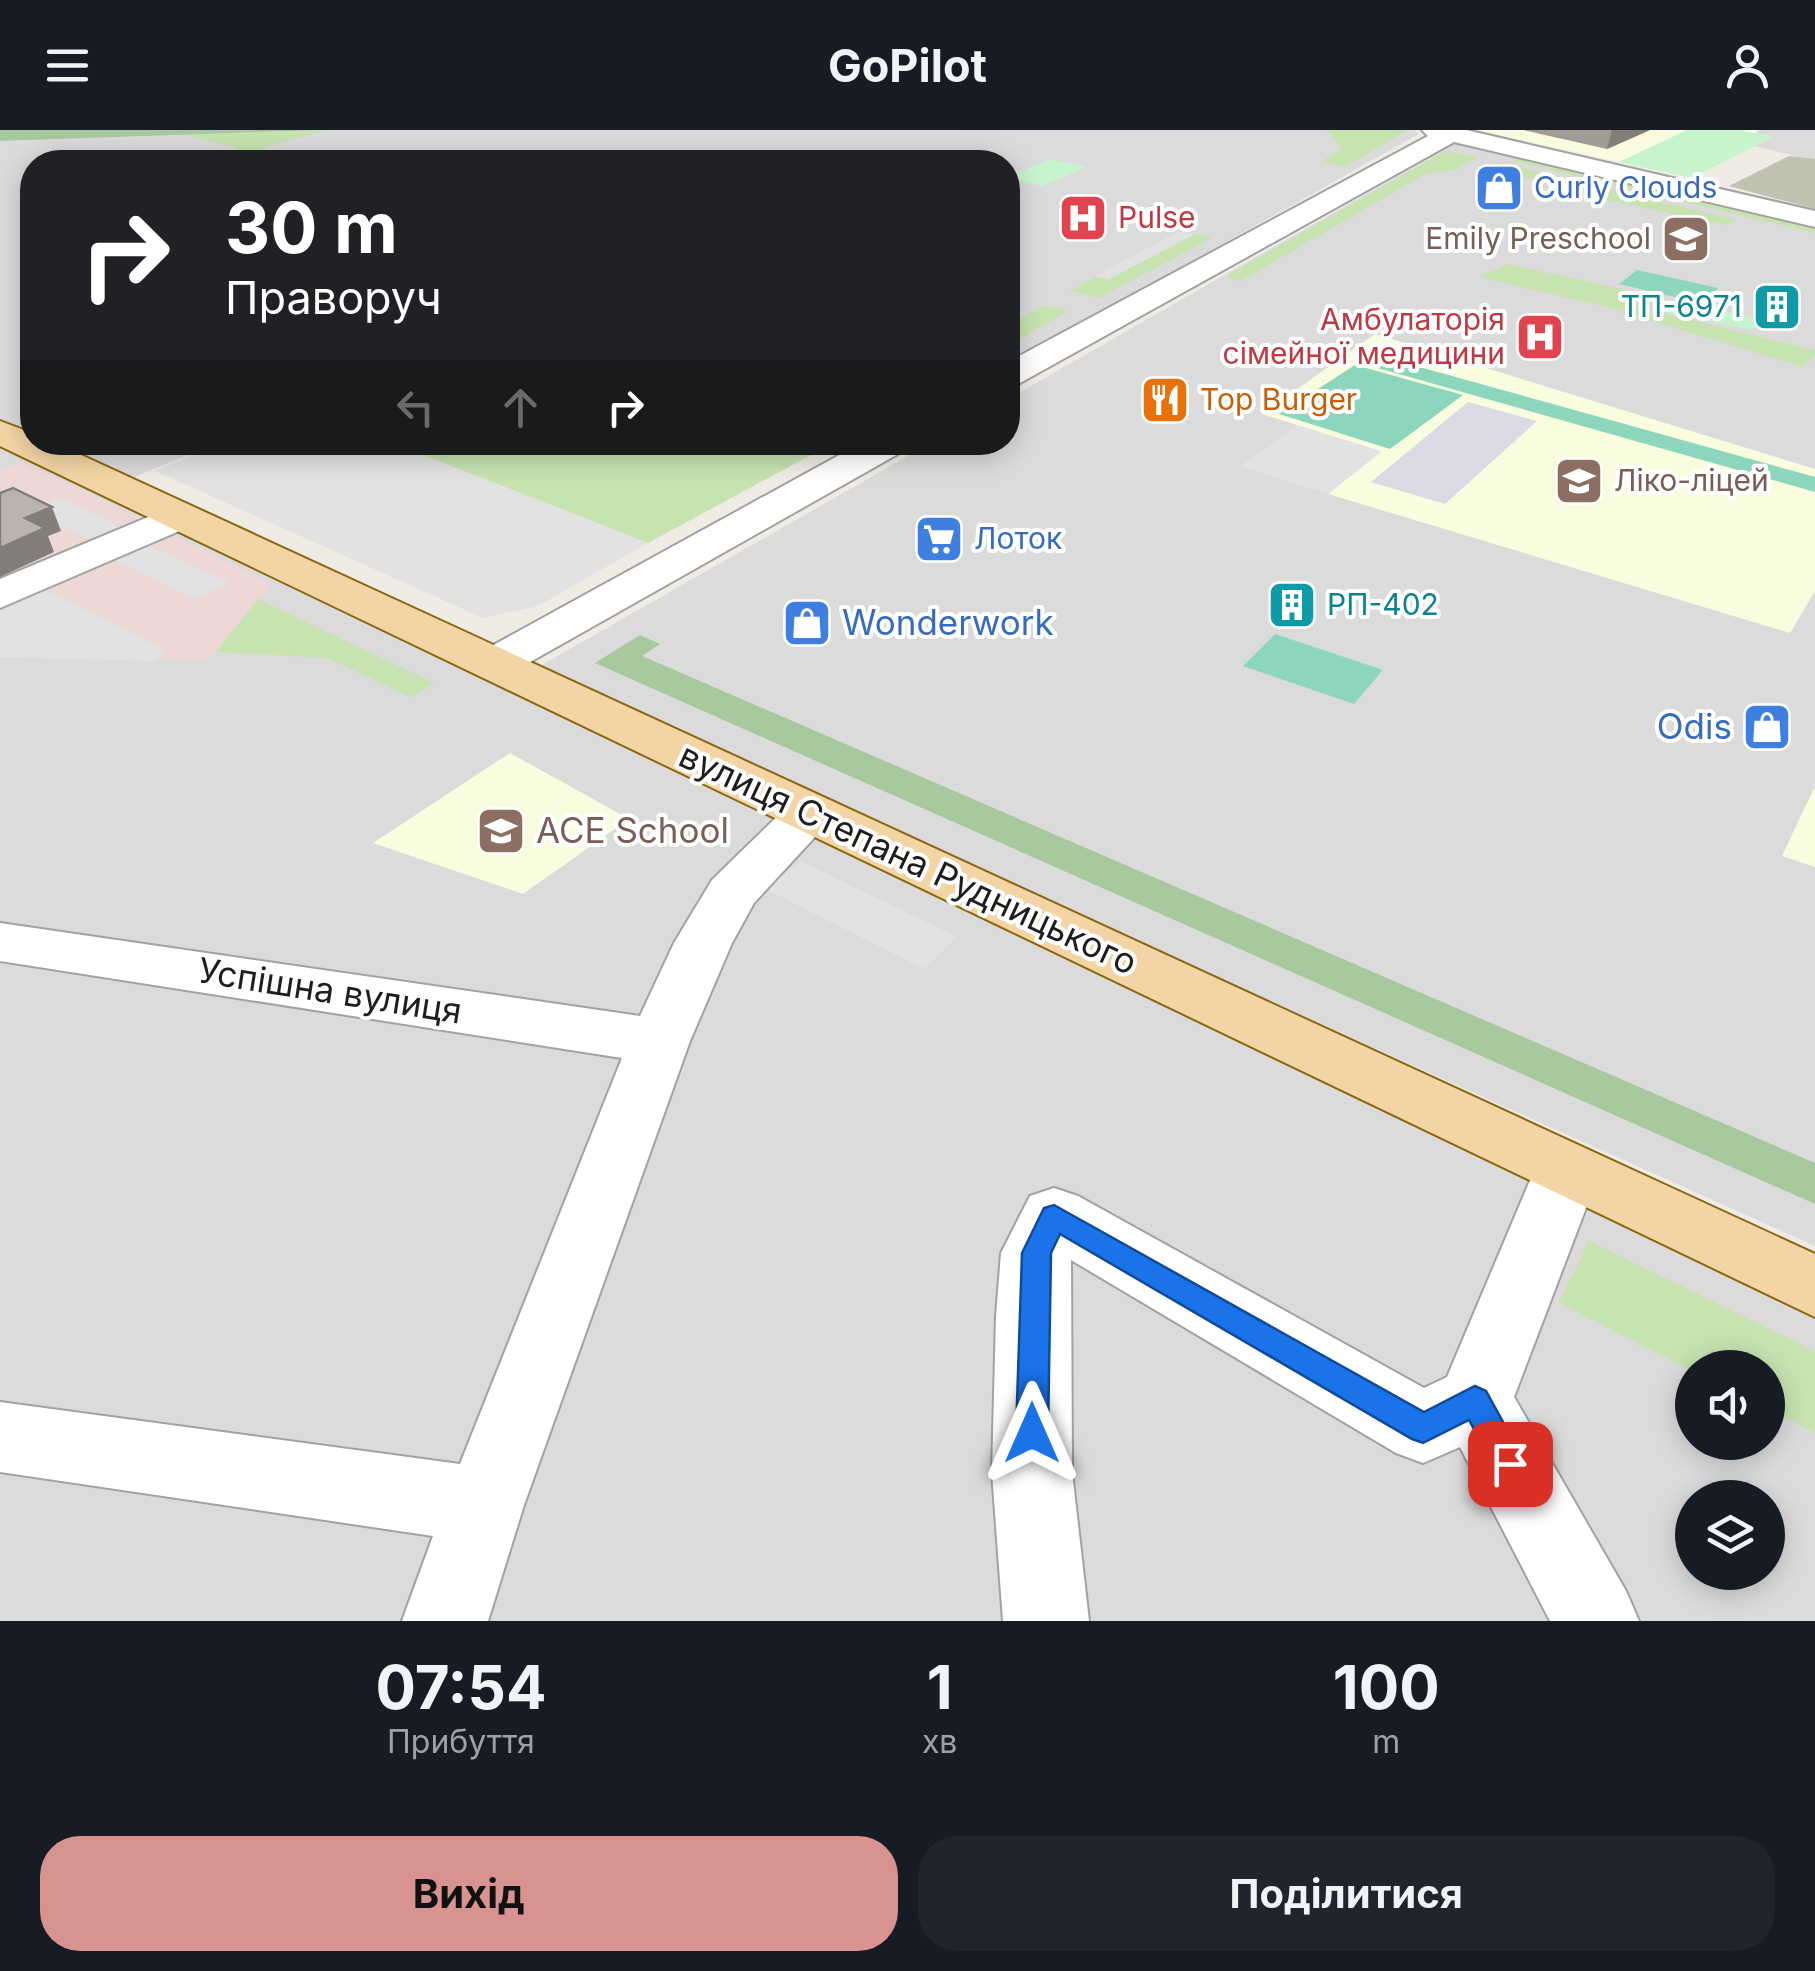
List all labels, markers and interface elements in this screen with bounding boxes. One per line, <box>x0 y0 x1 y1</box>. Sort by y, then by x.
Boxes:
icon: menu <box>40 38 95 93</box>
text: GoPilot <box>828 38 987 93</box>
icon: person <box>1720 38 1775 93</box>
shop icon: Curly Clouds <box>1473 162 1525 214</box>
place label: Curly Clouds <box>1534 169 1717 205</box>
text: 30 m <box>225 185 398 270</box>
icon: right <box>60 190 190 320</box>
hospital icon: Pulse <box>1057 192 1109 244</box>
place label: Pulse <box>1118 199 1196 235</box>
school or university icon: Emily Preschool <box>1660 213 1712 265</box>
place label: Emily Preschool <box>1425 220 1651 256</box>
text: Праворуч <box>225 270 442 325</box>
building icon: ТП-6971 <box>1751 281 1803 333</box>
place label: ТП-6971 <box>1621 288 1742 324</box>
place label: Амбулаторія сімейної медицини <box>1223 301 1505 371</box>
hospital icon: Амбулаторія сімейної медицини <box>1514 311 1566 363</box>
restaurant icon: Top Burger <box>1139 374 1191 426</box>
icon: left <box>388 380 443 435</box>
icon: ahead <box>493 380 548 435</box>
icon: right <box>598 380 653 435</box>
place label: Top Burger <box>1200 381 1357 417</box>
school or university icon: Ліко-ліцей <box>1553 455 1605 507</box>
place label: Ліко-ліцей <box>1614 462 1769 498</box>
supermarket icon: Лоток <box>913 513 965 565</box>
place label: Лоток <box>974 520 1062 556</box>
building icon: РП-402 <box>1266 579 1318 631</box>
place label: РП-402 <box>1327 586 1439 622</box>
shop icon: Wonderwork <box>781 597 833 649</box>
place label: Wonderwork <box>842 601 1054 643</box>
shop icon: Odis <box>1741 701 1793 753</box>
place label: Odis <box>1657 705 1732 747</box>
street label: вулиця Степана Рудницького <box>673 733 1144 983</box>
school or university icon: ACE School <box>475 805 527 857</box>
place label: ACE School <box>536 809 729 851</box>
street label: Успішна вулиця <box>195 948 465 1032</box>
map controls <box>1675 1350 1785 1590</box>
button: sound <box>1675 1350 1785 1460</box>
position arrow <box>980 1381 1084 1485</box>
pin <box>1468 1422 1553 1507</box>
icon: arrive <box>1483 1437 1538 1492</box>
button: layers <box>1675 1480 1785 1590</box>
text: 07:54 <box>375 1651 547 1723</box>
text: 1 <box>927 1651 953 1723</box>
text: 100 <box>1333 1651 1440 1723</box>
text: Прибуття <box>387 1722 535 1761</box>
text: хв <box>922 1722 957 1761</box>
text: m <box>1372 1722 1400 1761</box>
button: Вихід <box>40 1836 898 1951</box>
button: Поділитися <box>918 1836 1775 1951</box>

